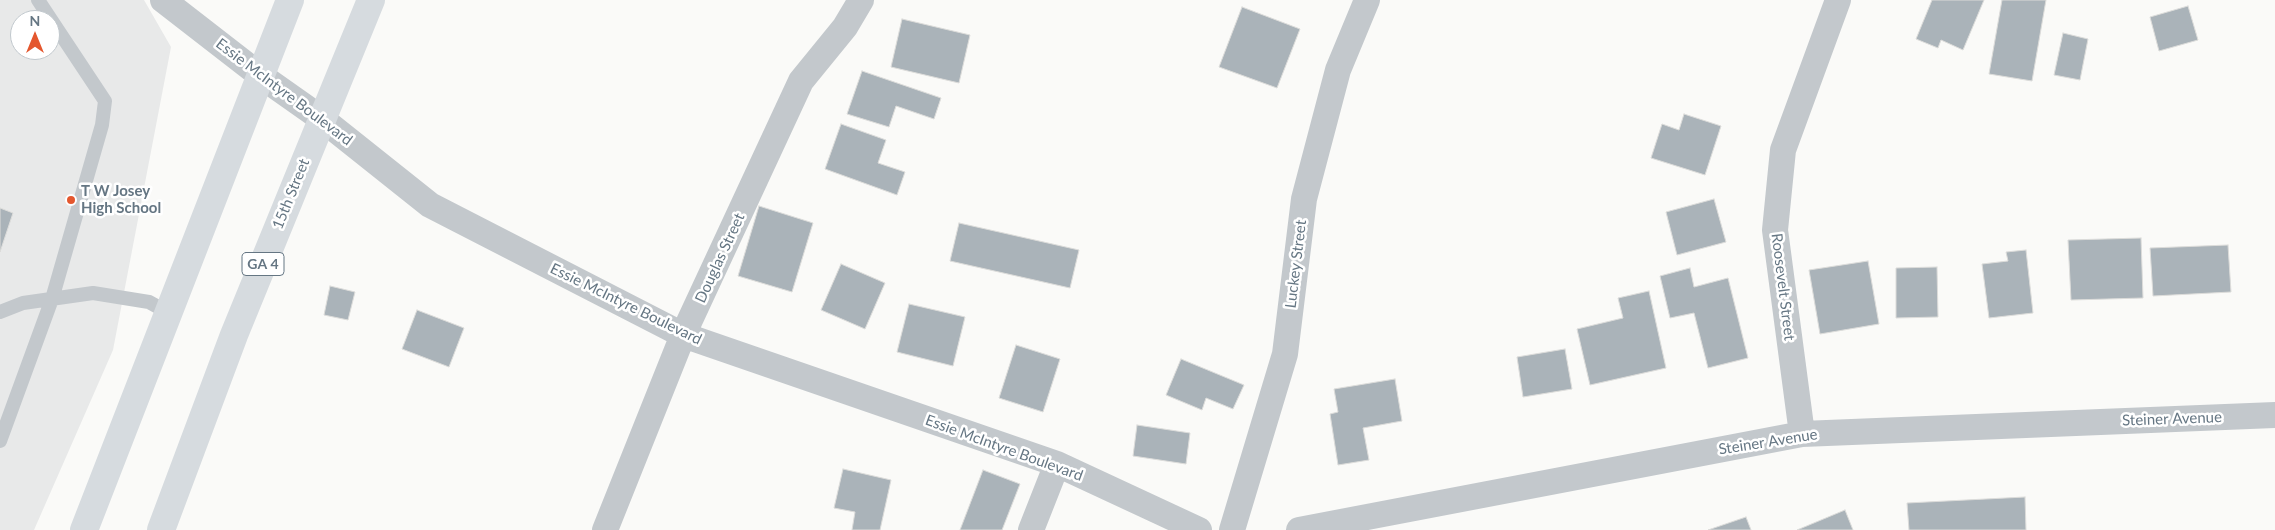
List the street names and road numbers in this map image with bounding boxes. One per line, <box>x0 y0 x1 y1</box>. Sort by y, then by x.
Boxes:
street label: Essie McIntyre Boulevard <box>212 35 356 149</box>
street label: 15th Street <box>269 156 313 232</box>
street label: Douglas Street <box>691 210 749 306</box>
street label: Luckey Street <box>1282 219 1310 309</box>
street label: Roosevelt Street <box>1767 232 1799 342</box>
road number: GA 4 <box>242 252 284 276</box>
street label: Essie McIntyre Boulevard <box>547 259 705 349</box>
street label: Steiner Avenue <box>2122 408 2222 430</box>
street label: Essie McIntyre Boulevard <box>923 411 1085 485</box>
street label: Steiner Avenue <box>1717 425 1819 459</box>

